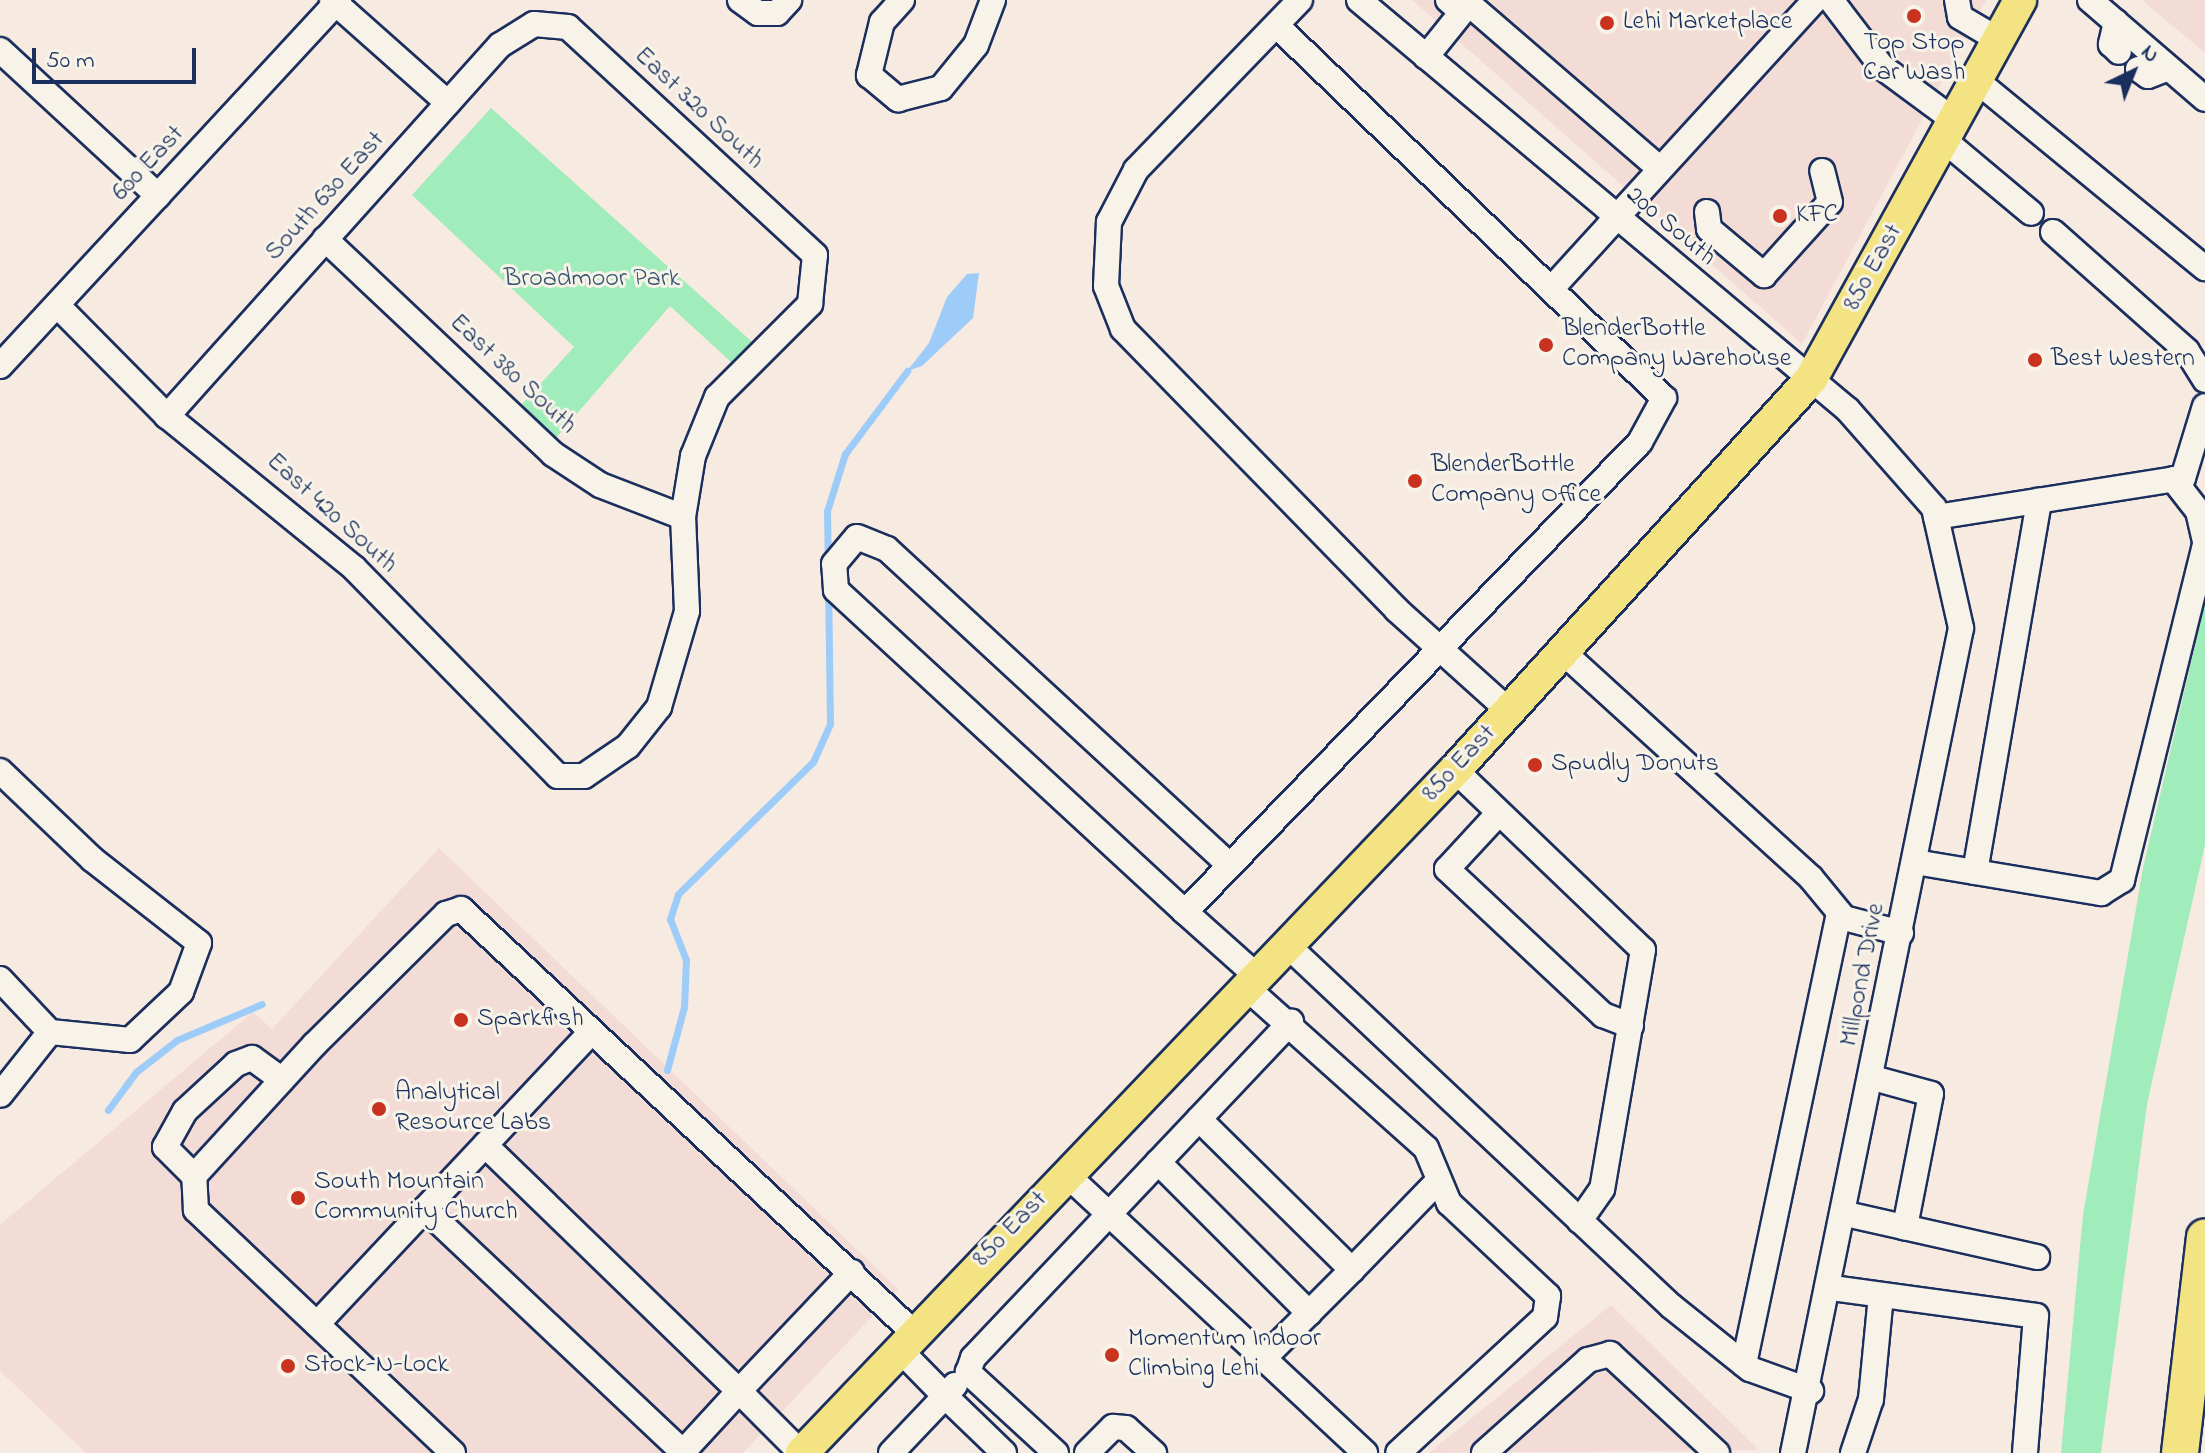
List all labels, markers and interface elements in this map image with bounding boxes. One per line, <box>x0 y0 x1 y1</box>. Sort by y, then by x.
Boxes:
place label: Lehi Marketplace <box>1623 7 1792 39</box>
marker: Top Stop Car Wash <box>1905 7 1923 25</box>
marker: Lehi Marketplace <box>1598 14 1616 32</box>
place label: Top Stop Car Wash <box>1863 28 1965 90</box>
scale bar <box>36 32 200 82</box>
north arrow <box>2093 32 2173 112</box>
text: N <box>2133 38 2166 71</box>
street label: East 320 South <box>627 41 769 177</box>
text: 50 m <box>46 44 95 79</box>
street label: 600 East <box>106 120 192 208</box>
street label: South 630 East <box>259 126 393 268</box>
street label: 200 South <box>1619 180 1721 274</box>
place label: KFC <box>1796 200 1838 232</box>
marker: KFC <box>1771 207 1789 225</box>
street label: 850 East <box>1838 219 1910 317</box>
park label: Broadmoor Park <box>504 264 680 296</box>
street label: East 380 South <box>442 308 582 442</box>
place label: BlenderBottle Company Warehouse <box>1562 314 1791 376</box>
marker: BlenderBottle Company Warehouse <box>1537 336 1555 354</box>
place label: Best Western <box>2051 344 2195 376</box>
marker: Best Western <box>2026 351 2044 369</box>
street label: East 420 South <box>259 447 403 581</box>
place label: BlenderBottle Company Office <box>1431 450 1601 512</box>
marker: BlenderBottle Company Office <box>1406 472 1424 490</box>
street label: 850 East <box>1416 719 1504 809</box>
place label: Spudly Donuts <box>1551 749 1719 781</box>
marker: Spudly Donuts <box>1526 756 1544 774</box>
street label: Millpond Drive <box>1835 901 1893 1049</box>
place label: Sparkfish <box>477 1004 584 1036</box>
marker: Sparkfish <box>452 1011 470 1029</box>
place label: Analytical Resource Labs <box>395 1078 551 1140</box>
marker: Analytical Resource Labs <box>370 1100 388 1118</box>
place label: South Mountain Community Church <box>314 1167 518 1228</box>
street label: 850 East <box>967 1185 1055 1275</box>
marker: South Mountain Community Church <box>289 1189 307 1207</box>
place label: Momentum Indoor Climbing Lehi <box>1128 1324 1321 1386</box>
marker: Momentum Indoor Climbing Lehi <box>1103 1346 1121 1364</box>
place label: Stock-N-Lock <box>304 1350 449 1382</box>
marker: Stock-N-Lock <box>279 1357 297 1375</box>

